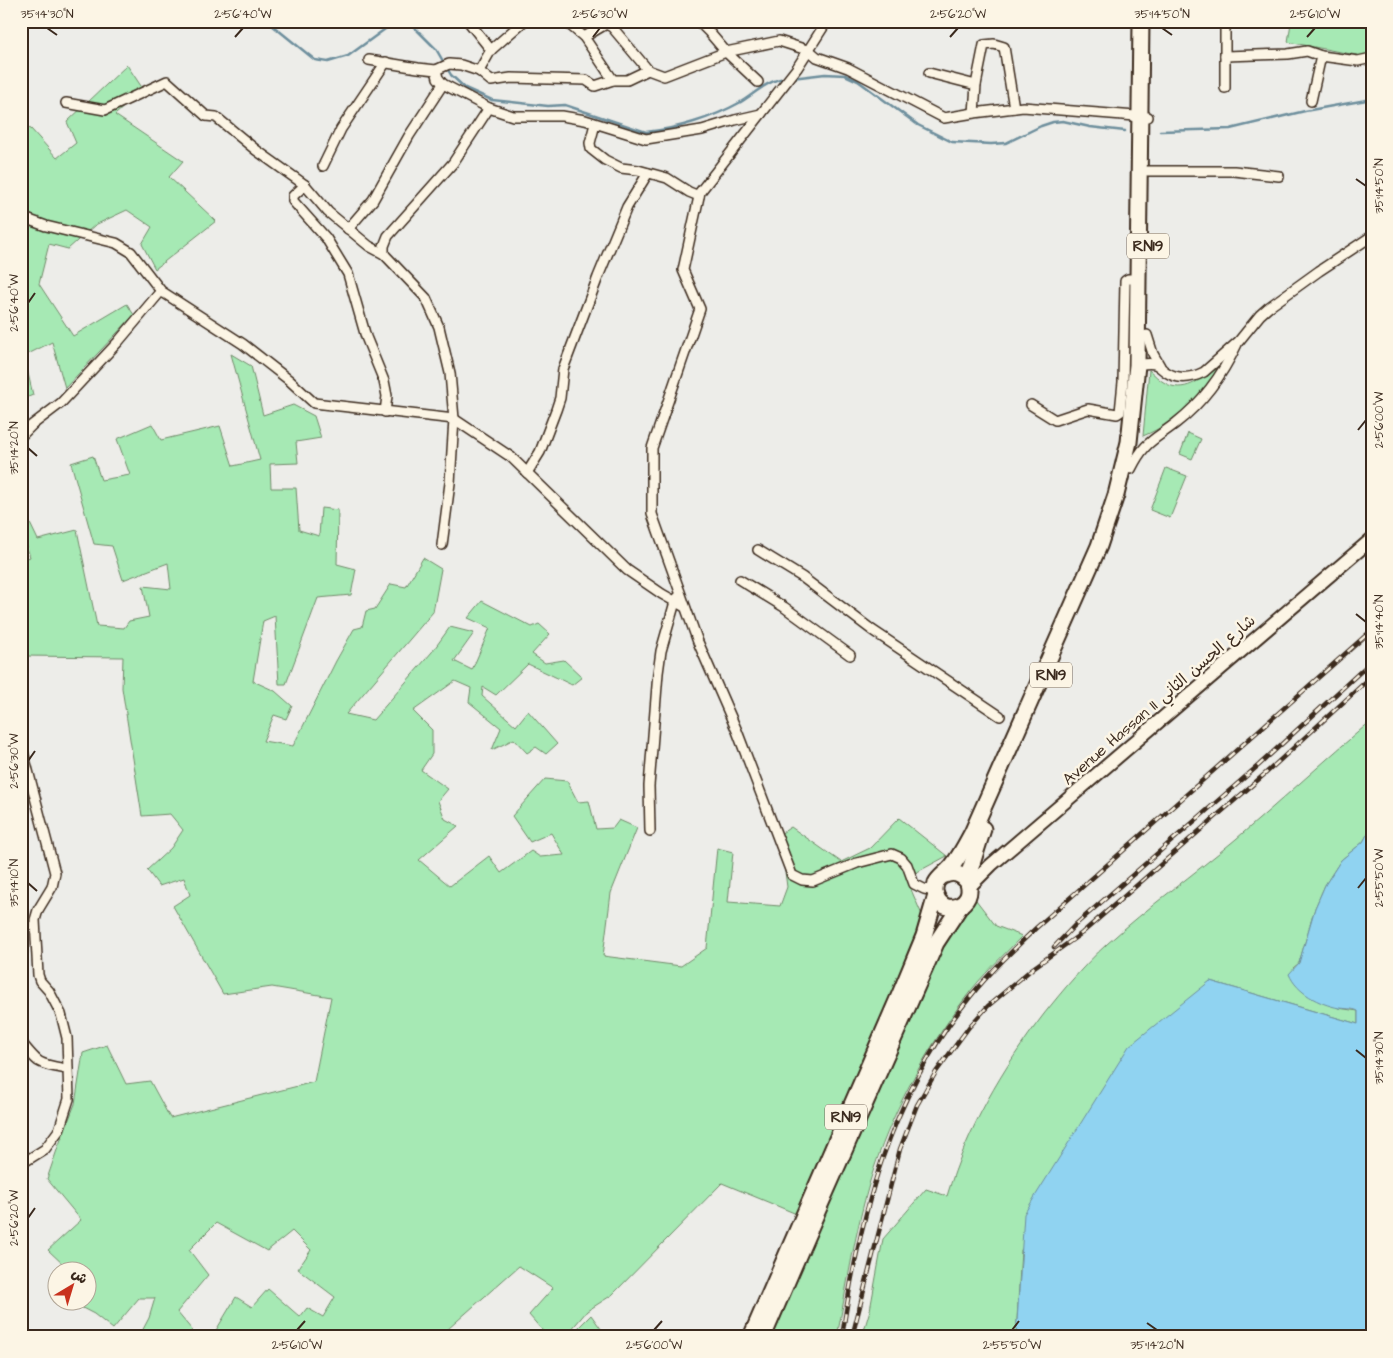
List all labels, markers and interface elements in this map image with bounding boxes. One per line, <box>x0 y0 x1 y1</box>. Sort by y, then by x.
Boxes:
text: 35°14'30"N <box>21 6 74 23</box>
text: 2°56'40"W <box>214 6 272 23</box>
text: 2°56'30"W <box>572 6 628 23</box>
text: 2°56'20"W <box>930 6 987 23</box>
text: 35°14'50"N <box>1134 6 1190 23</box>
text: 2°56'10"W <box>1290 6 1341 23</box>
text: 35°14'50"N <box>1371 158 1388 214</box>
road number: RN19 <box>1127 234 1169 258</box>
text: 2°56'40"W <box>6 274 23 332</box>
text: 2°56'00"W <box>1371 391 1388 448</box>
text: 35°14'20"N <box>6 421 23 475</box>
text: 35°14'40"N <box>1371 594 1388 649</box>
street label: Avenue Hassan II شارع الحسن الثاني <box>1058 610 1262 792</box>
road number: RN19 <box>1030 662 1072 688</box>
text: 2°56'30"W <box>6 733 23 789</box>
text: 2°55'50"W <box>1371 848 1388 907</box>
text: 35°14'10"N <box>6 858 23 907</box>
text: 35°14'30"N <box>1371 1031 1388 1084</box>
road number: RN19 <box>825 1104 867 1130</box>
text: 2°56'20"W <box>6 1189 23 1246</box>
north arrow <box>48 1260 98 1310</box>
text: ش <box>67 1264 92 1289</box>
text: 2°56'10"W <box>272 1337 323 1354</box>
text: 2°56'00"W <box>626 1337 683 1354</box>
text: 2°55'50"W <box>983 1337 1042 1354</box>
text: 35°14'20"N <box>1130 1337 1184 1354</box>

